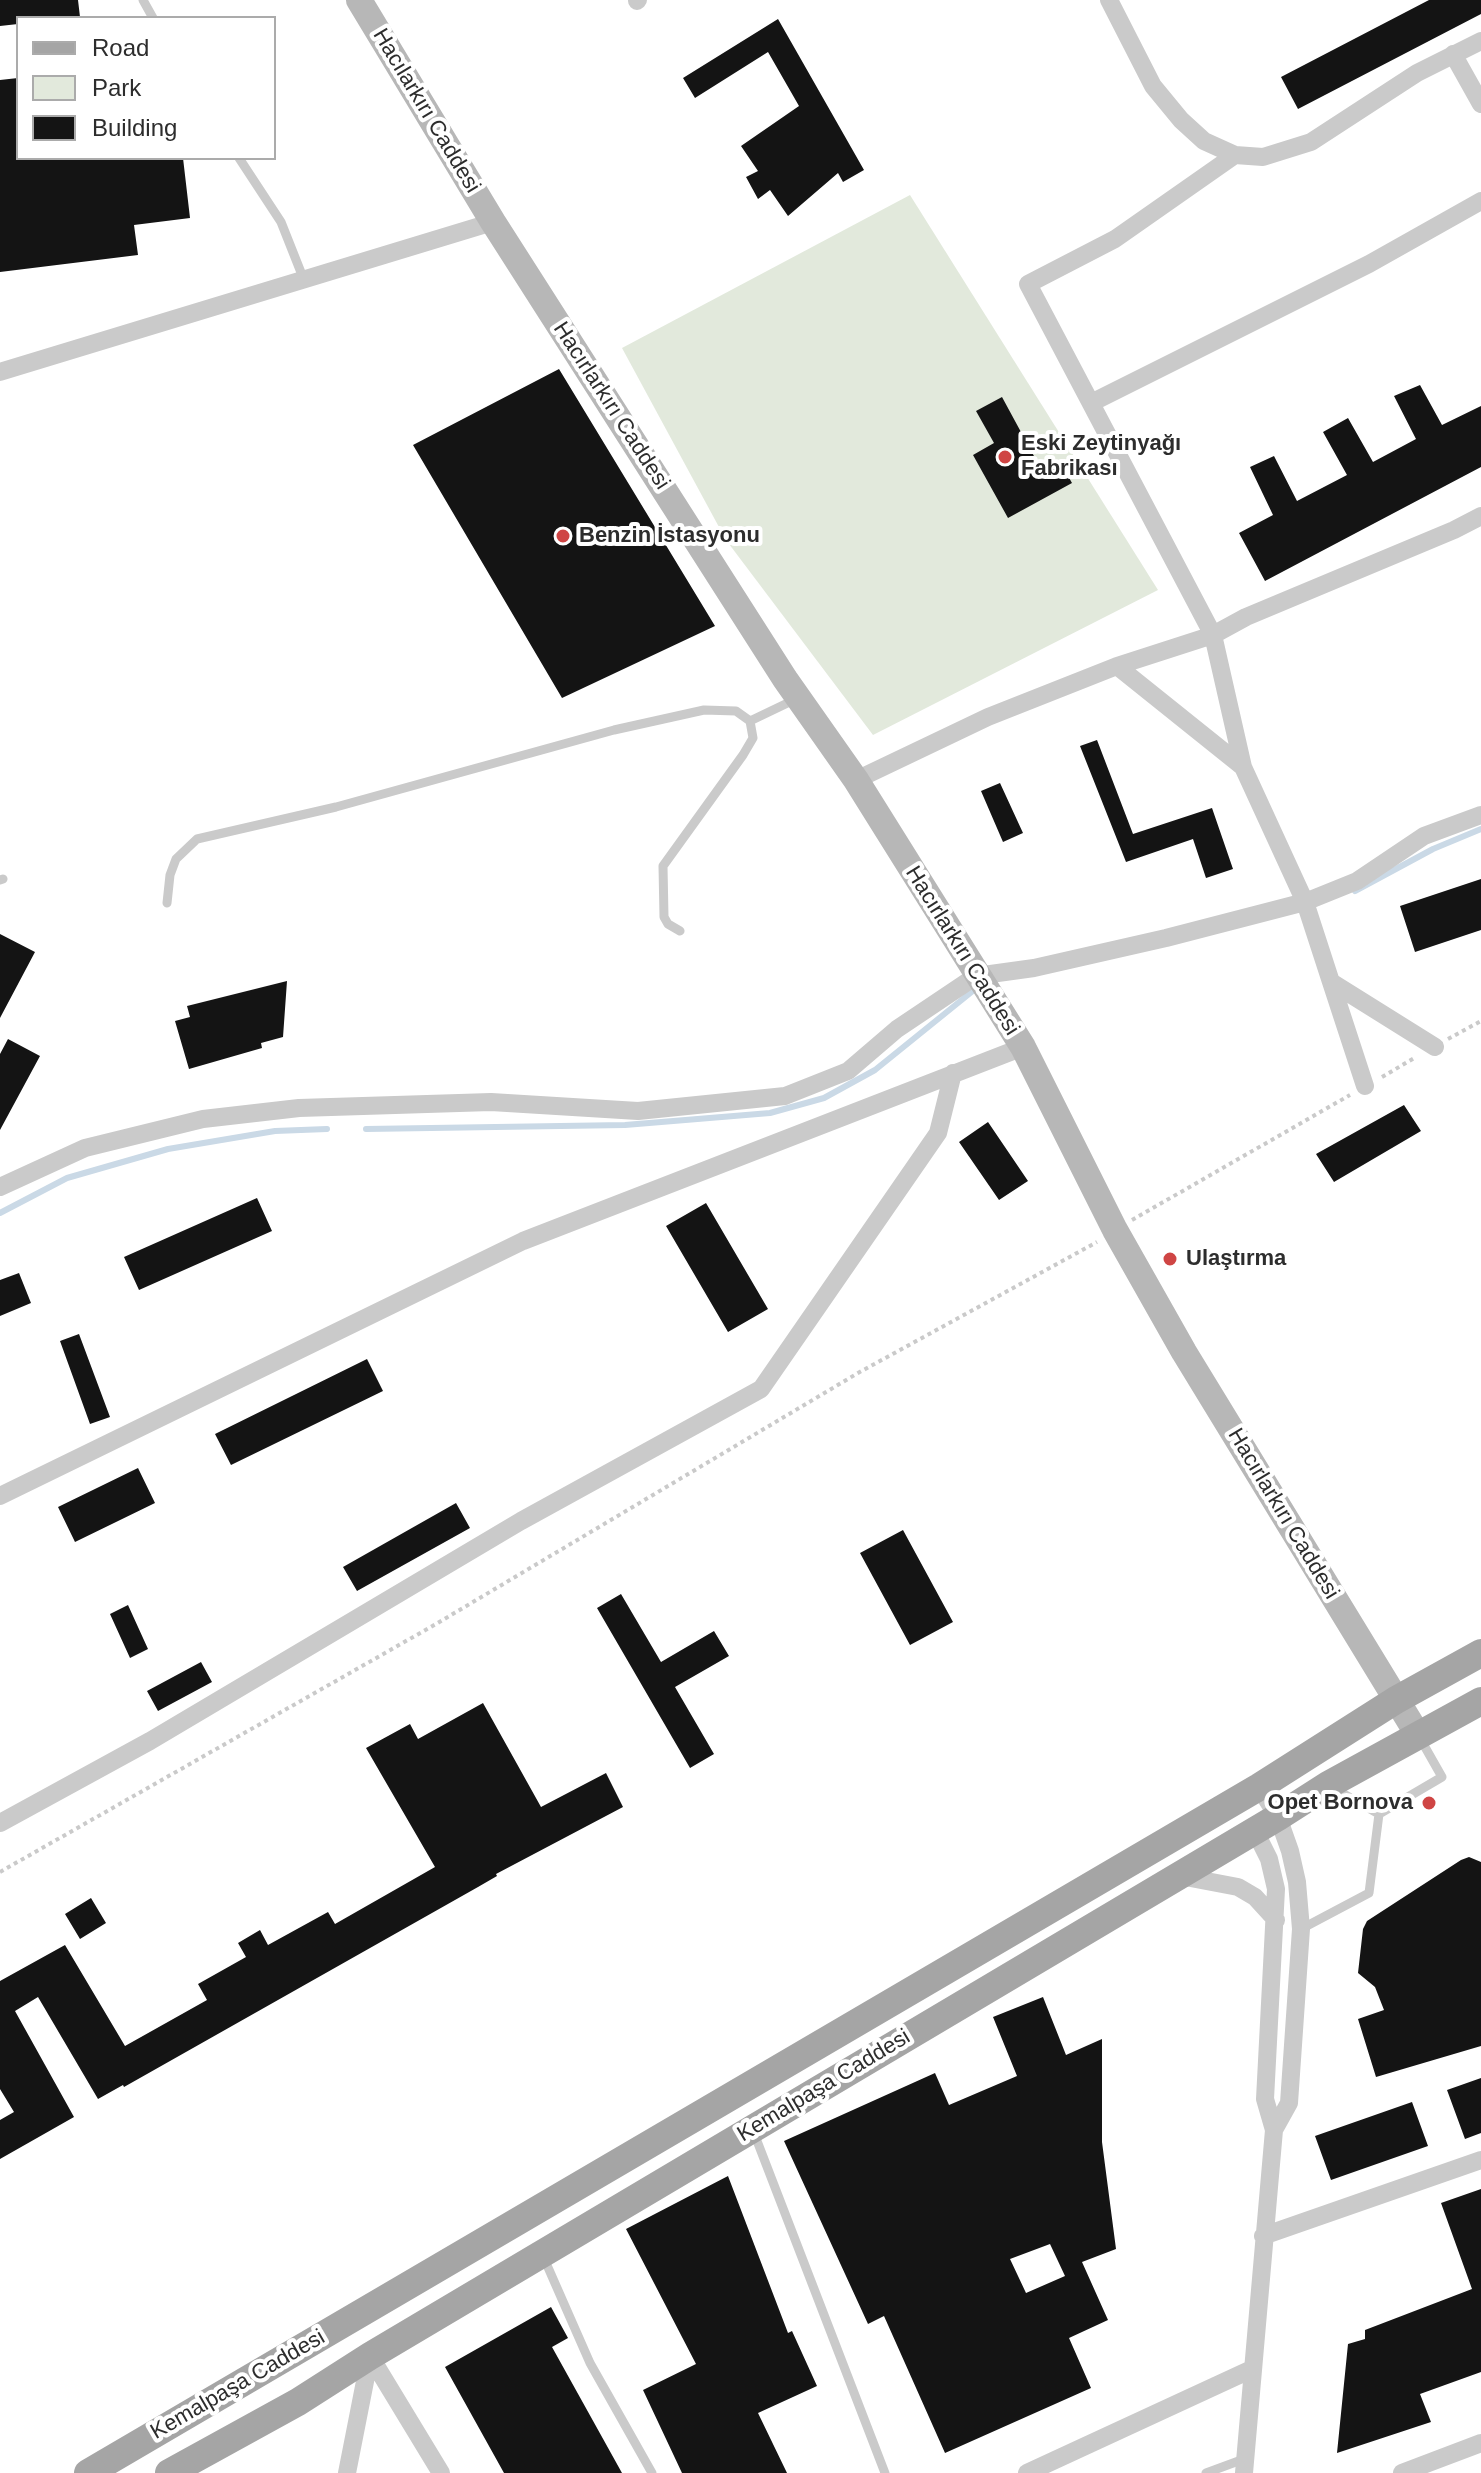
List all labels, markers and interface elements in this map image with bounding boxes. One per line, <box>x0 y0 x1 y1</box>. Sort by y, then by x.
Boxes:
legend <box>16 16 276 160</box>
street label: Hacılarkırı Caddesi <box>367 24 485 198</box>
text: Road <box>92 34 149 61</box>
text: Park <box>92 74 141 101</box>
text: Building <box>92 114 177 141</box>
street label: Hacırlarkırı Caddesi <box>547 317 675 495</box>
place label: Eski Zeytinyağı Fabrikası <box>1021 431 1181 482</box>
marker: Eski Zeytinyağı Fabrikası <box>996 448 1014 466</box>
place label: Benzin İstasyonu <box>579 523 760 549</box>
marker: Benzin İstasyonu <box>554 527 572 545</box>
street label: Hacırlarkırı Caddesi <box>899 862 1025 1040</box>
place label: Ulaştırma <box>1186 1246 1286 1272</box>
marker: Ulaştırma <box>1161 1250 1179 1268</box>
street label: Hacırlarkırı Caddesi <box>1222 1424 1344 1604</box>
place label: Opet Bornova <box>1268 1790 1413 1816</box>
marker: Opet Bornova <box>1420 1794 1438 1812</box>
street label: Kemalpaşa Caddesi <box>733 2024 915 2148</box>
street label: Kemalpaşa Caddesi <box>146 2324 330 2446</box>

